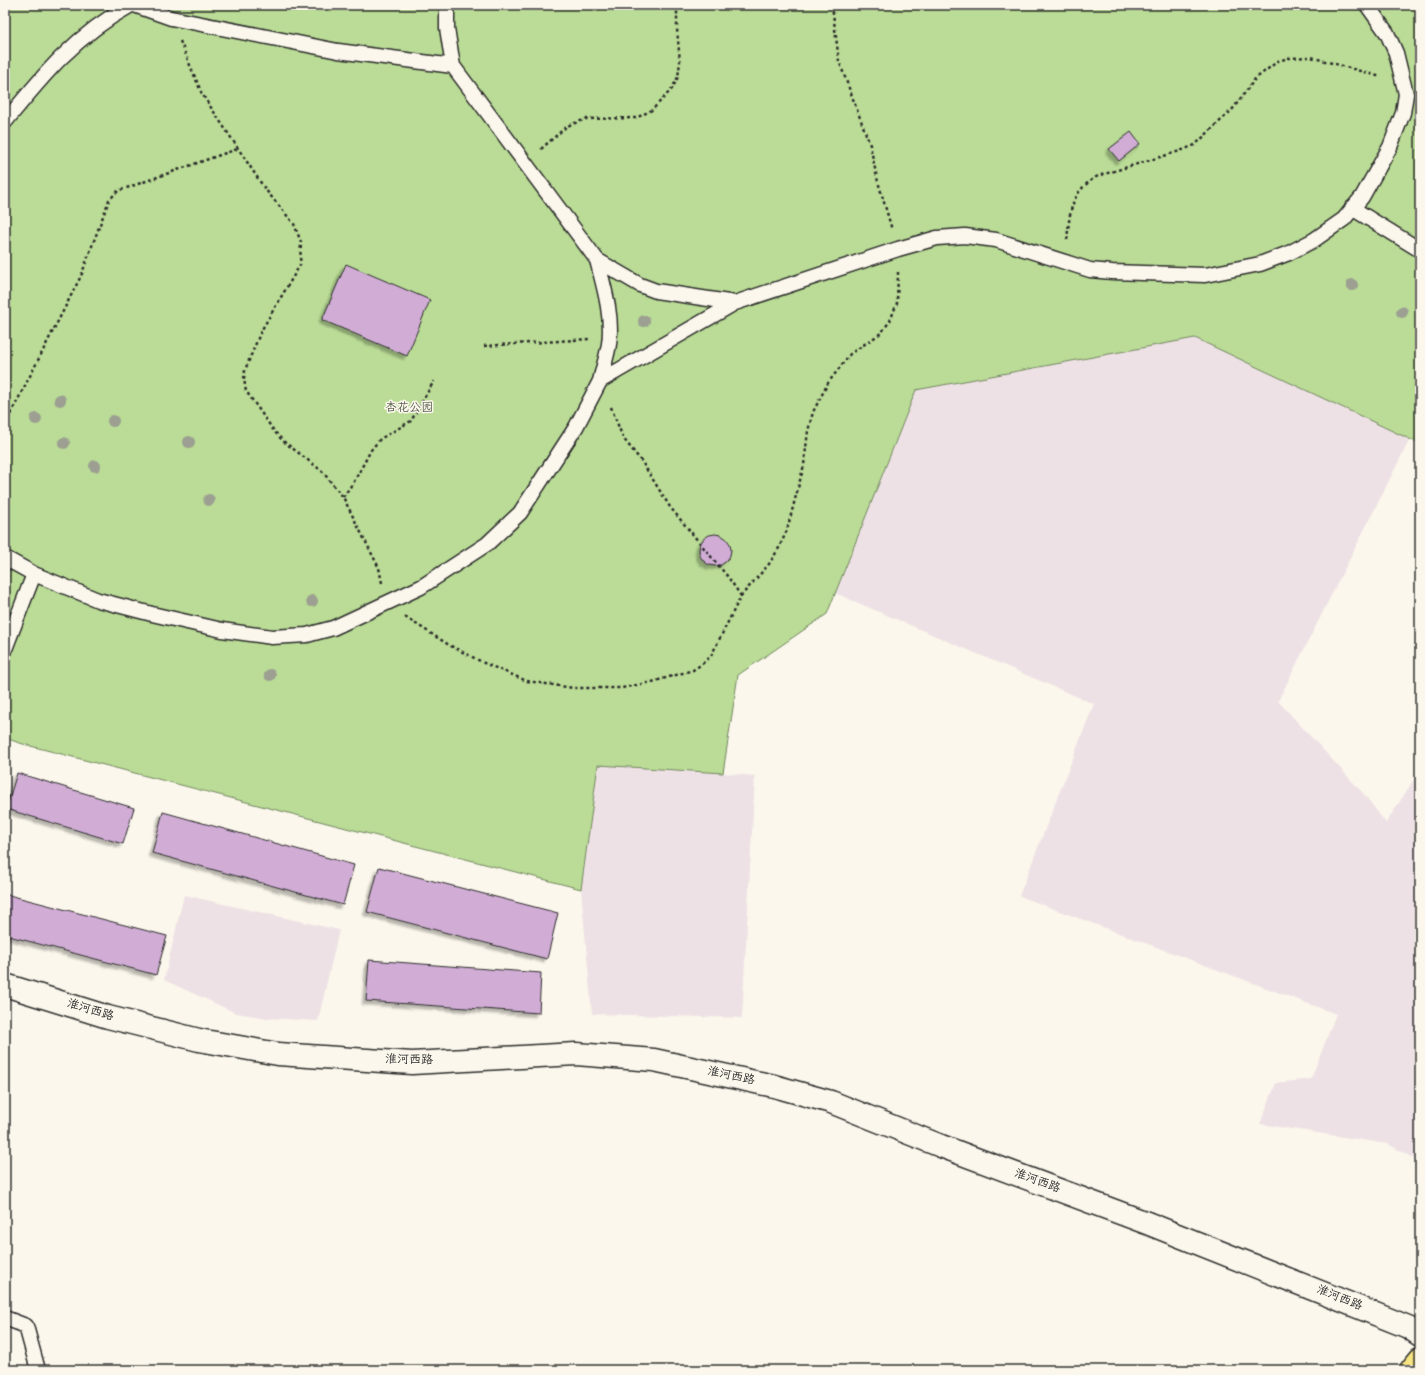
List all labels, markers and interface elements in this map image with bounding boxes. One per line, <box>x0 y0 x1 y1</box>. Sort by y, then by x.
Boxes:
park label: 杏花公园 <box>385 401 433 416</box>
street label: 淮河西路 <box>65 996 115 1025</box>
street label: 淮河西路 <box>385 1053 433 1068</box>
street label: 淮河西路 <box>706 1064 756 1089</box>
street label: 淮河西路 <box>1012 1166 1062 1197</box>
street label: 淮河西路 <box>1314 1283 1364 1314</box>

